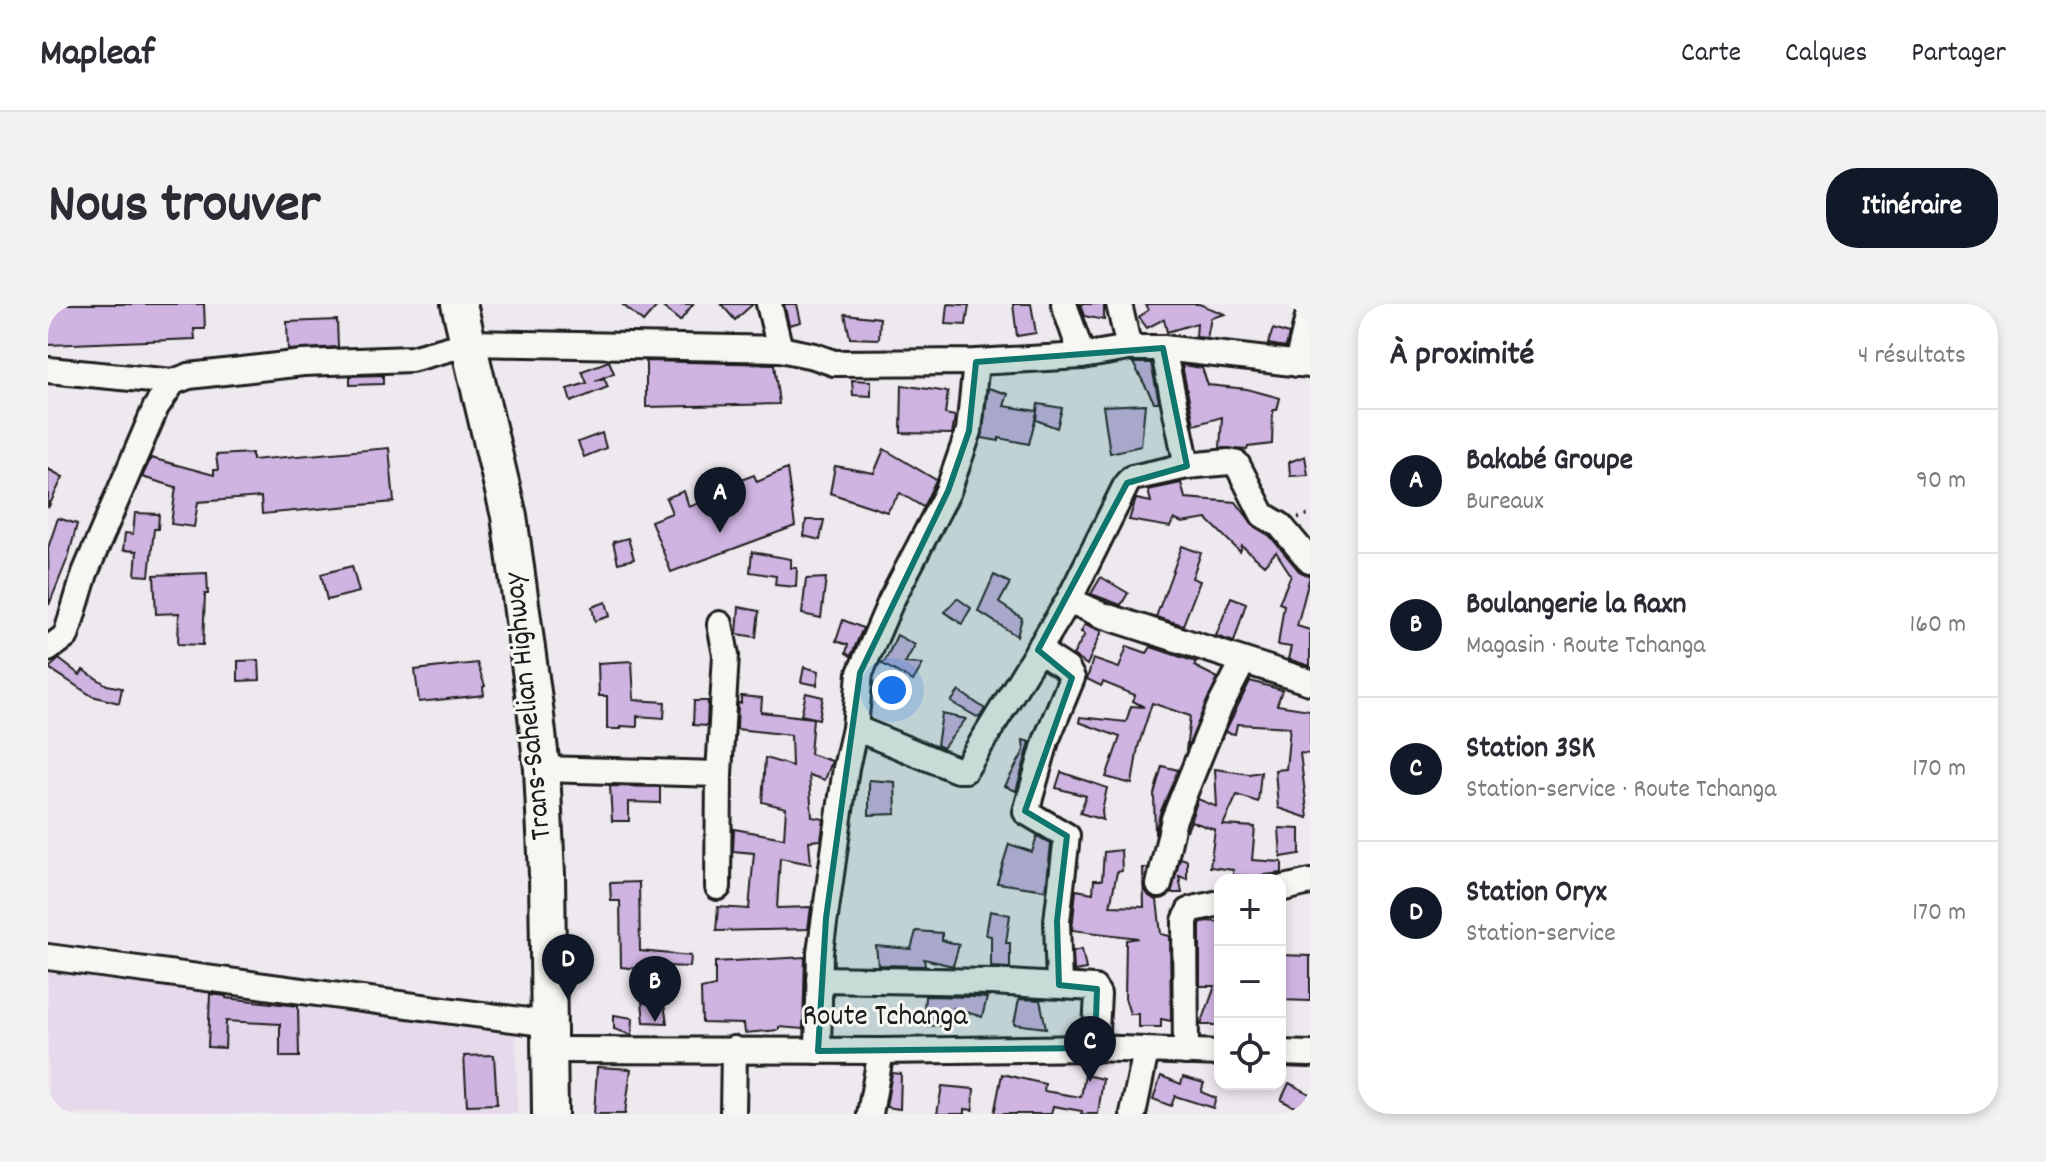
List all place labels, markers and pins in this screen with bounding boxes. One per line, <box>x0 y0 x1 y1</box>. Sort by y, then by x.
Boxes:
pin: A <box>694 467 746 533</box>
pin: D <box>542 934 594 1000</box>
pin: B <box>629 956 681 1022</box>
pin: C <box>1064 1016 1116 1082</box>

